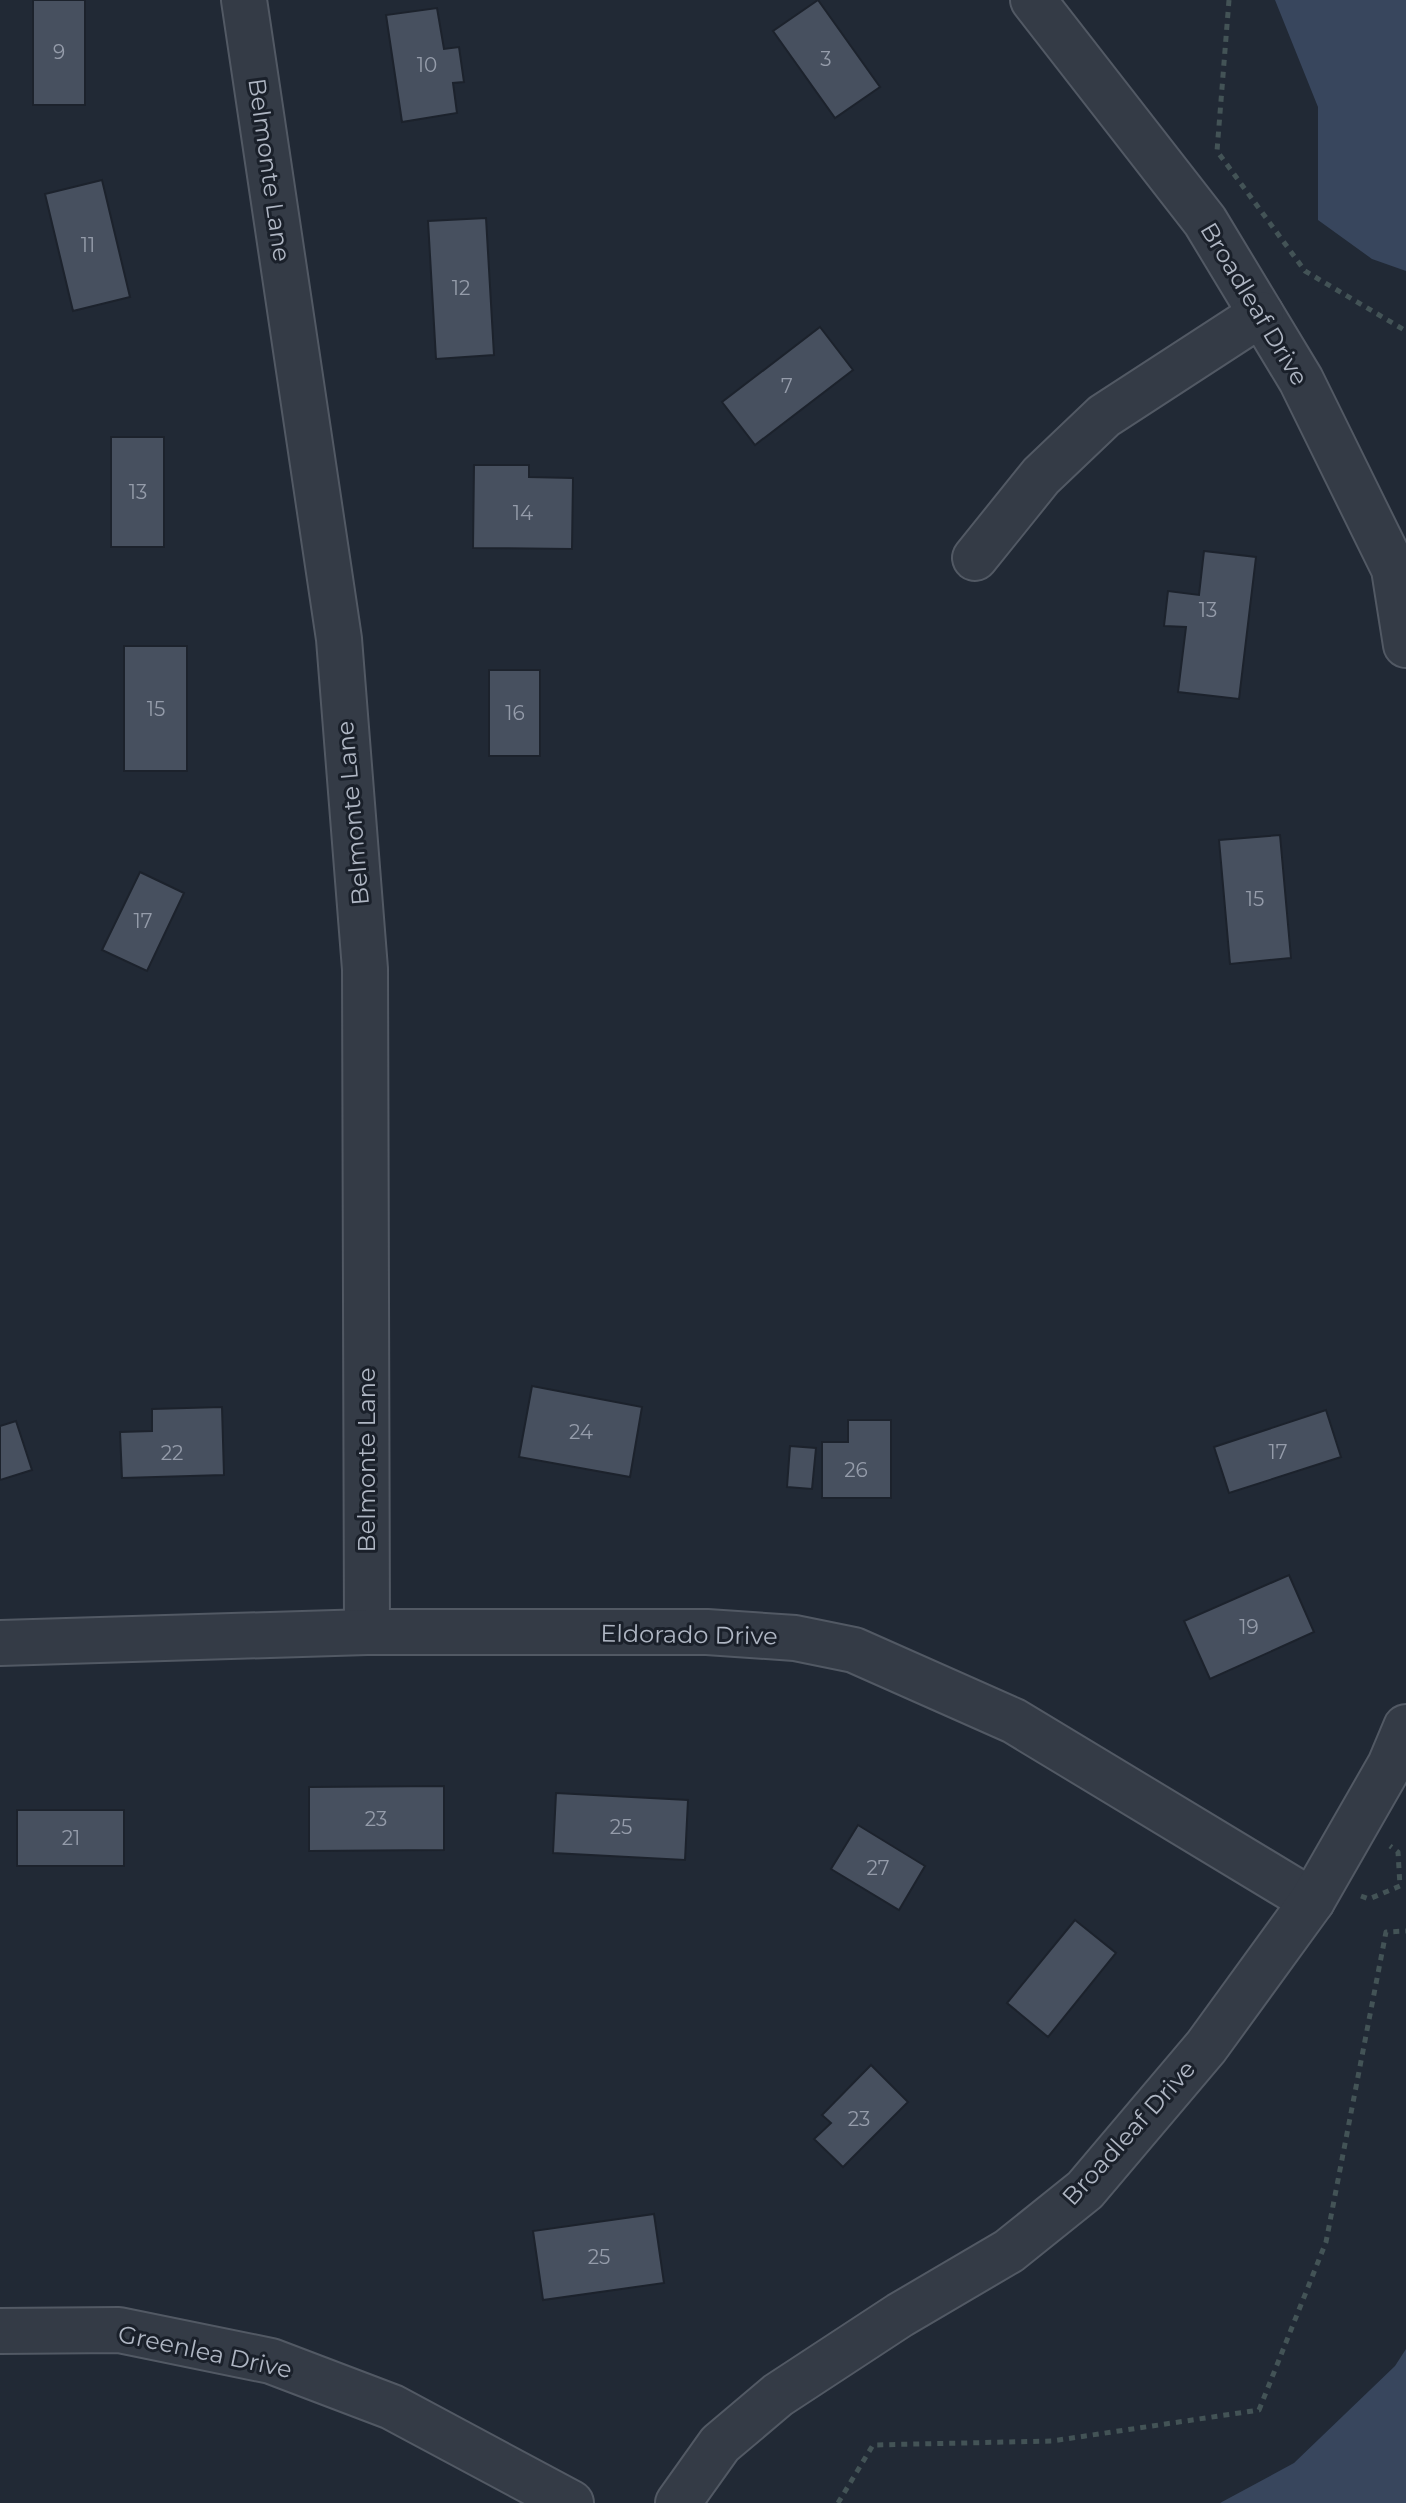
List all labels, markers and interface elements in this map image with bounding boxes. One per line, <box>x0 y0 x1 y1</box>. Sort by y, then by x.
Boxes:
house number: 9 <box>53 40 65 64</box>
house number: 3 <box>820 47 832 71</box>
house number: 10 <box>417 53 437 77</box>
street label: Belmonte Lane <box>242 76 297 263</box>
street label: Broadleaf Drive <box>1194 217 1314 390</box>
house number: 11 <box>81 233 95 257</box>
house number: 12 <box>452 276 470 300</box>
house number: 7 <box>781 374 793 398</box>
house number: 13 <box>129 480 147 504</box>
house number: 14 <box>513 501 533 525</box>
house number: 13 <box>1199 598 1217 622</box>
house number: 15 <box>147 697 165 721</box>
house number: 16 <box>505 701 525 725</box>
street label: Belmonte Lane <box>330 720 375 906</box>
house number: 15 <box>1246 887 1264 911</box>
house number: 17 <box>134 909 153 933</box>
street label: Belmonte Lane <box>352 1368 381 1552</box>
house number: 24 <box>569 1420 593 1444</box>
house number: 17 <box>1269 1440 1288 1464</box>
house number: 22 <box>161 1441 183 1465</box>
house number: 26 <box>844 1458 868 1482</box>
house number: 19 <box>1239 1615 1259 1639</box>
street label: Eldorado Drive <box>600 1618 778 1651</box>
house number: 23 <box>365 1807 387 1831</box>
house number: 25 <box>610 1815 632 1839</box>
house number: 21 <box>62 1826 80 1850</box>
house number: 27 <box>866 1856 890 1880</box>
street label: Broadleaf Drive <box>1056 2054 1201 2211</box>
house number: 23 <box>848 2107 870 2131</box>
house number: 25 <box>588 2245 610 2269</box>
street label: Greenlea Drive <box>116 2319 295 2384</box>

